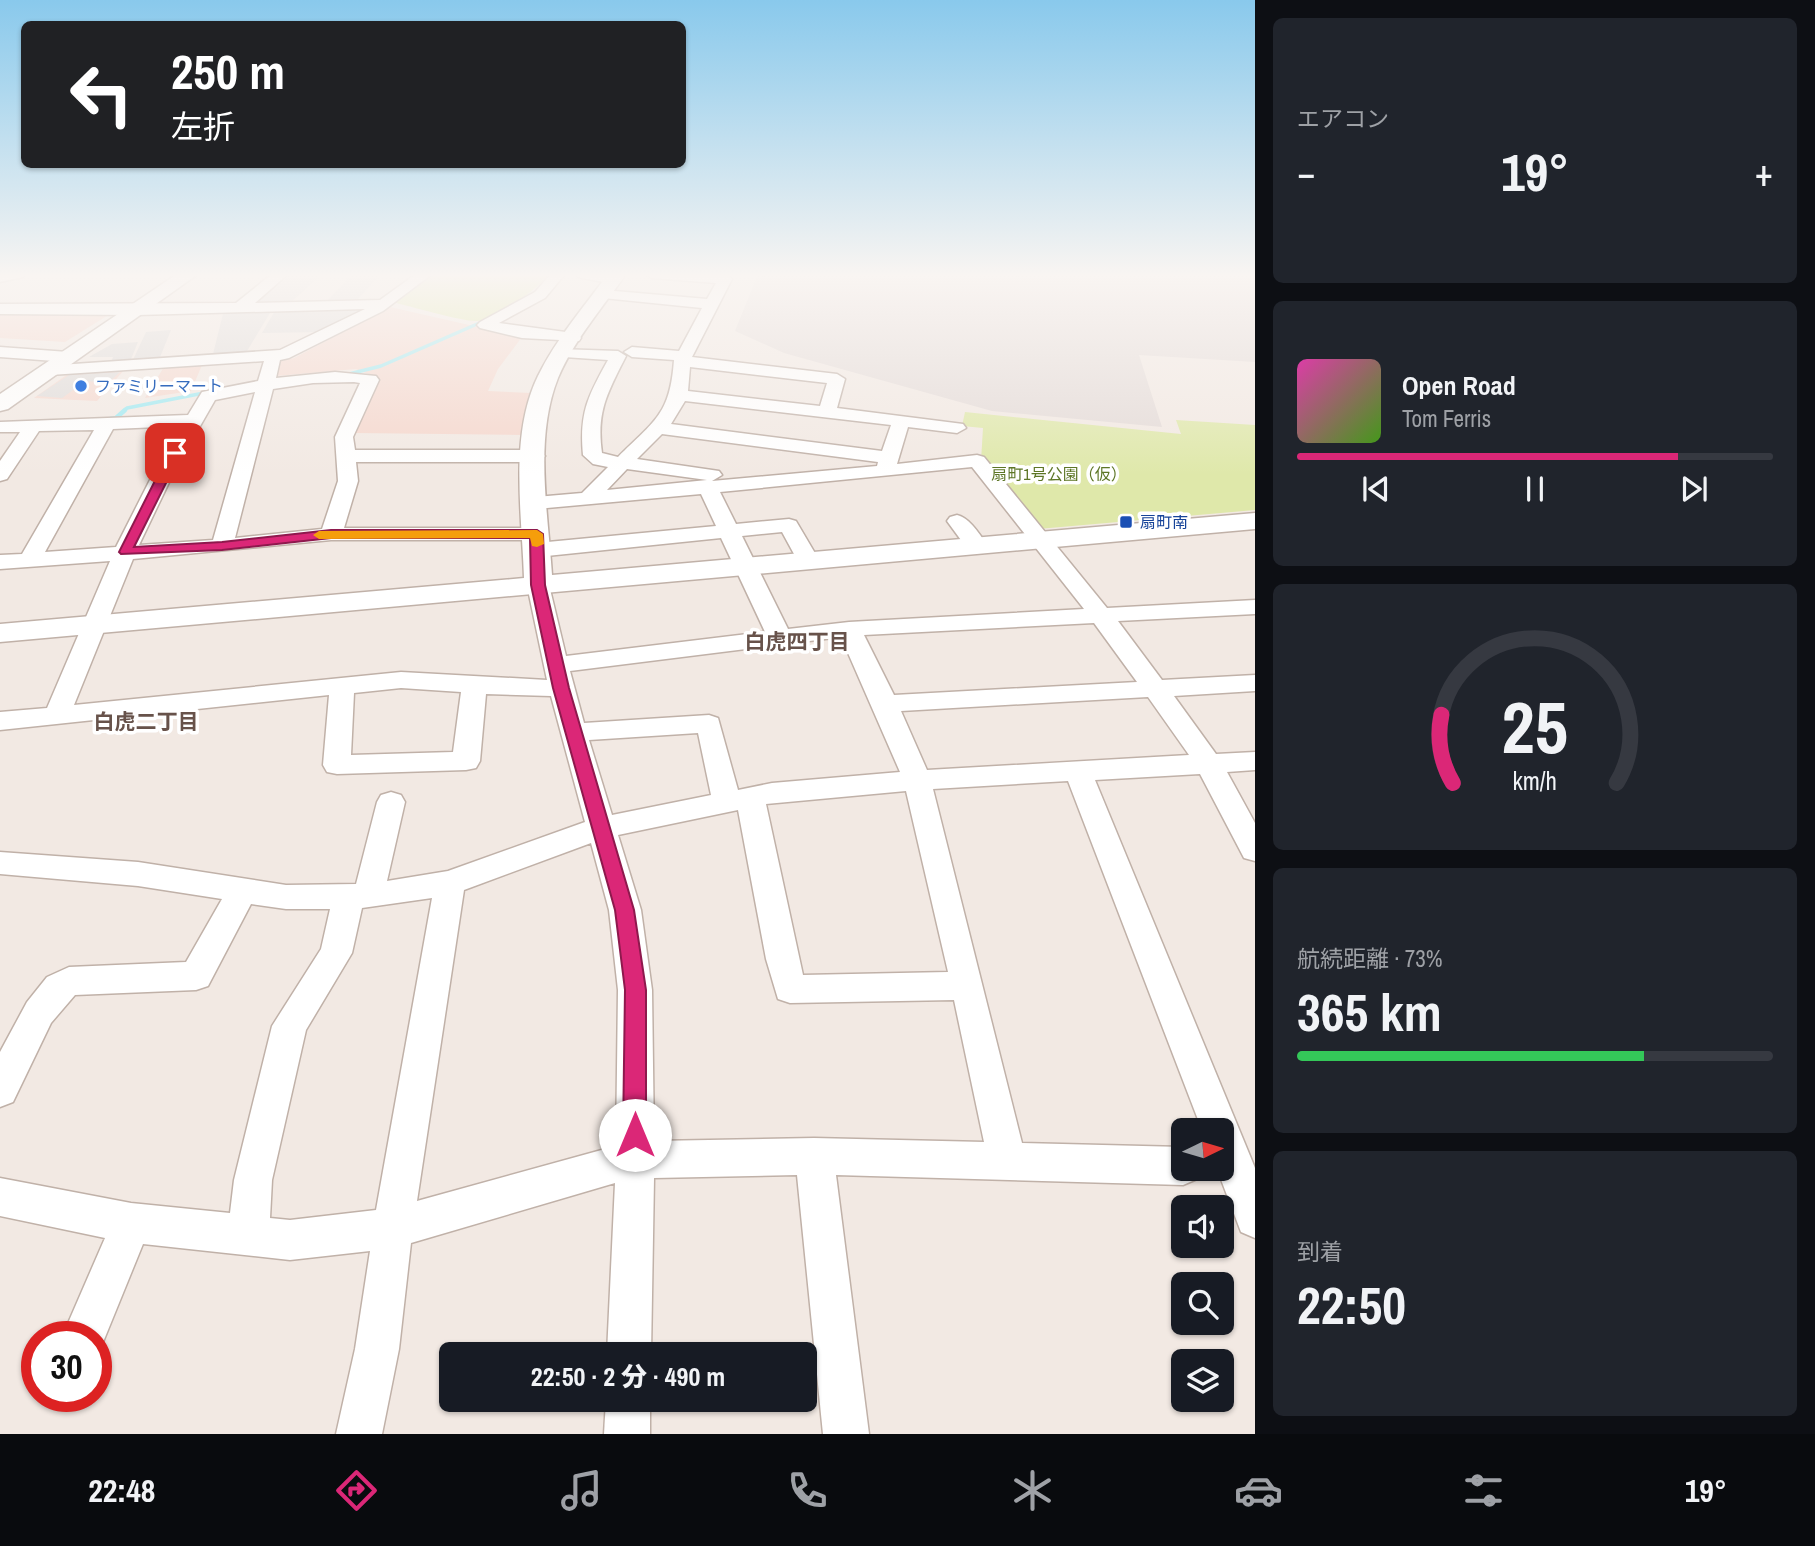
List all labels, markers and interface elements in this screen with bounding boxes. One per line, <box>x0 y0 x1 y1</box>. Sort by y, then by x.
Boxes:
text: 250 m <box>171 38 285 104</box>
icon: left <box>56 49 147 140</box>
text: エアコン <box>1297 103 1389 134</box>
text: 左折 <box>171 105 235 148</box>
text: 19° <box>1501 137 1569 207</box>
text: − <box>1297 147 1315 198</box>
text: + <box>1755 147 1773 198</box>
text: Open Road <box>1402 368 1516 403</box>
place label: ファミリーマート <box>95 375 223 397</box>
marker: ファミリーマート <box>73 378 89 394</box>
text: Tom Ferris <box>1402 403 1491 434</box>
pin <box>145 423 205 483</box>
icon: arrive <box>156 434 194 472</box>
park label: 扇町1号公園（仮） <box>991 463 1127 485</box>
icon: previous <box>1357 470 1395 508</box>
icon: pause <box>1516 470 1554 508</box>
icon: next <box>1675 470 1713 508</box>
place label: 扇町南 <box>1140 511 1188 533</box>
marker: 扇町南 <box>1118 514 1134 530</box>
district label: 白虎四丁目 <box>745 627 850 656</box>
text: 25 <box>1502 678 1568 776</box>
district label: 白虎二丁目 <box>94 707 199 736</box>
text: km/h <box>1513 764 1557 798</box>
text: 航続距離 · 73% <box>1297 943 1442 974</box>
text: 365 km <box>1297 977 1442 1047</box>
position arrow <box>598 1098 672 1172</box>
north arrow <box>1171 1118 1234 1181</box>
map controls <box>1171 1118 1234 1412</box>
button: sound <box>1171 1195 1234 1258</box>
text: 到着 <box>1297 1236 1343 1267</box>
text: 22:50 <box>1297 1270 1406 1340</box>
button: search <box>1171 1272 1234 1335</box>
speed limit sign: 30 <box>21 1321 112 1412</box>
button: layers <box>1171 1349 1234 1412</box>
text: 22:50 · 2 分 · 490 m <box>531 1359 725 1394</box>
icon: directions <box>332 1466 381 1515</box>
icon: music <box>557 1466 606 1515</box>
icon: phone <box>783 1466 832 1515</box>
icon: climate <box>1008 1466 1057 1515</box>
icon: car <box>1234 1466 1283 1515</box>
icon: filters <box>1459 1466 1508 1515</box>
text: 22:48 <box>88 1469 155 1512</box>
text: 19° <box>1685 1469 1727 1512</box>

